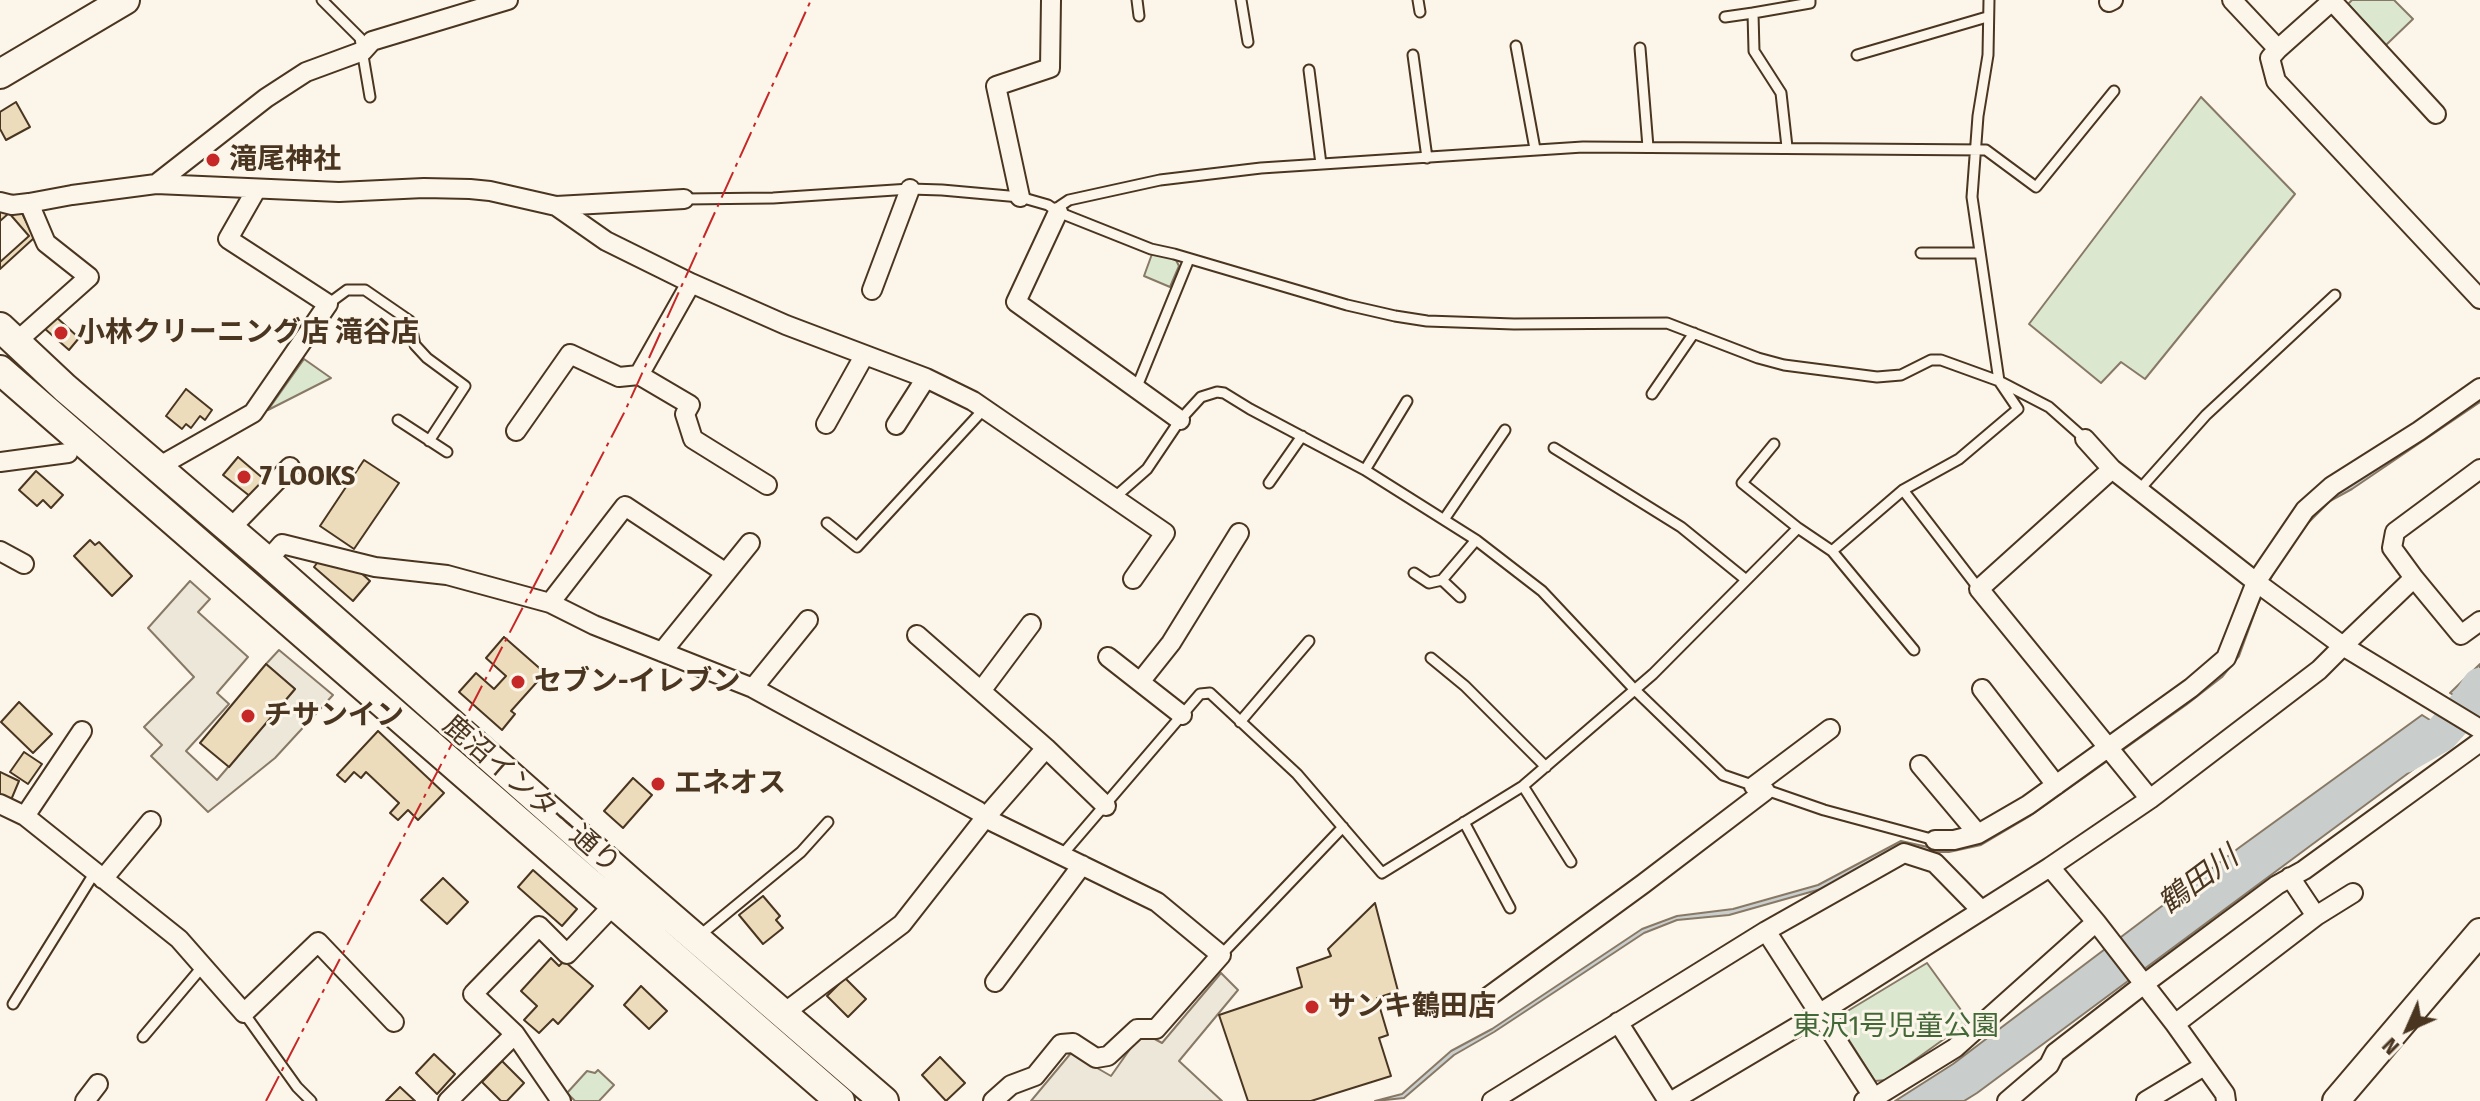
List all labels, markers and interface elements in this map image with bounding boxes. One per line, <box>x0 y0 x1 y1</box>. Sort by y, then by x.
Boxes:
place label: 滝尾神社 <box>229 143 341 177</box>
marker: 滝尾神社 <box>204 151 222 169</box>
place label: 小林クリーニング店 滝谷店 <box>77 316 419 350</box>
marker: 小林クリーニング店 滝谷店 <box>52 324 70 342</box>
place label: 7 LOOKS <box>260 460 355 494</box>
marker: 7 LOOKS <box>235 468 253 486</box>
place label: セブン-イレブン <box>534 665 740 699</box>
marker: セブン-イレブン <box>509 673 527 691</box>
place label: チサンイン <box>264 699 404 733</box>
marker: チサンイン <box>239 707 257 725</box>
street label: 鹿沼インター通り <box>435 709 627 881</box>
place label: エネオス <box>674 767 786 801</box>
marker: エネオス <box>649 775 667 793</box>
water label: 鶴田川 <box>2152 840 2246 922</box>
north arrow <box>2368 989 2448 1069</box>
place label: サンキ鶴田店 <box>1328 990 1496 1024</box>
marker: サンキ鶴田店 <box>1303 998 1321 1016</box>
park label: 東沢1号児童公園 <box>1793 1010 1999 1044</box>
text: N <box>2376 1032 2405 1061</box>

